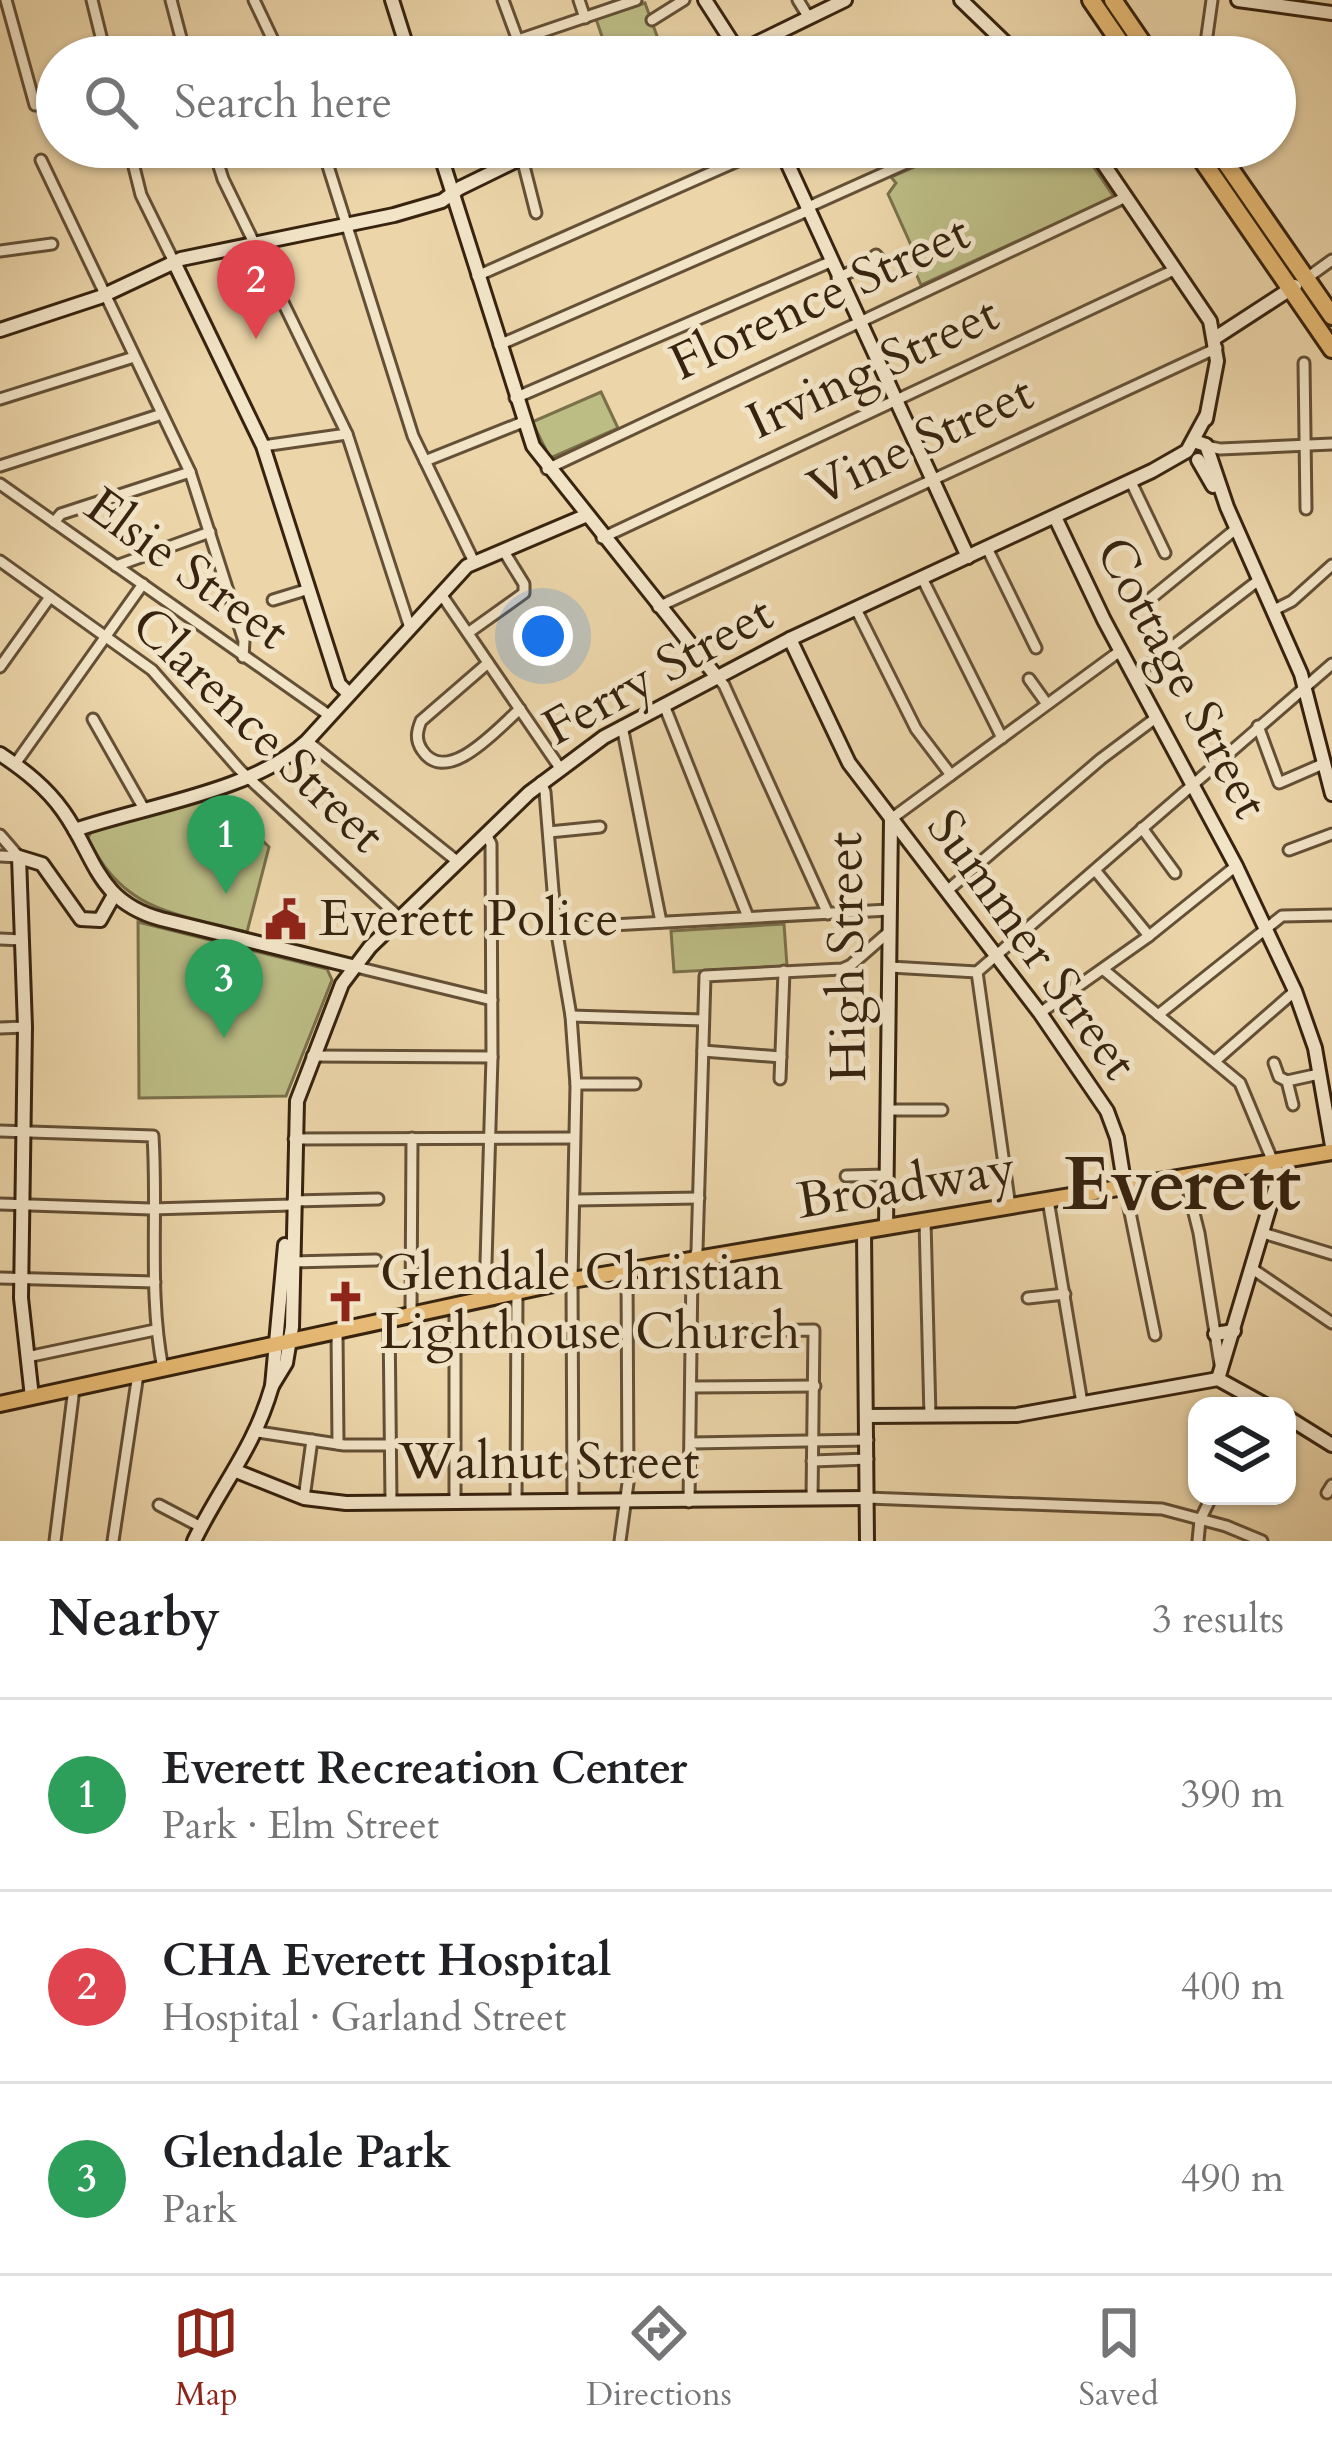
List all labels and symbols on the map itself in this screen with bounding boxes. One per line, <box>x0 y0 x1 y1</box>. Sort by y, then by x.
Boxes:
street label: Florence Street <box>659 198 981 398</box>
pin: 2 <box>217 240 295 339</box>
street label: Irving Street <box>736 279 1010 457</box>
street label: Vine Street <box>797 358 1045 524</box>
street label: Elsie Street <box>71 472 303 666</box>
street label: Cottage Street <box>1079 525 1285 831</box>
street label: Ferry Street <box>530 579 786 763</box>
street label: Clarence Street <box>116 591 400 869</box>
your location <box>513 606 573 666</box>
pin: 1 <box>187 795 265 894</box>
street label: Summer Street <box>910 796 1154 1094</box>
street label: High Street <box>810 831 884 1083</box>
place label: Everett Police <box>319 884 619 954</box>
public building icon: Everett Police <box>262 896 308 942</box>
pin: 3 <box>185 939 263 1038</box>
street label: Broadway <box>792 1133 1020 1237</box>
district label: Everett <box>1063 1135 1301 1236</box>
place label: Glendale Christian Lighthouse Church <box>380 1238 800 1367</box>
church icon: Glendale Christian Lighthouse Church <box>323 1279 369 1325</box>
street label: Walnut Street <box>398 1427 699 1497</box>

